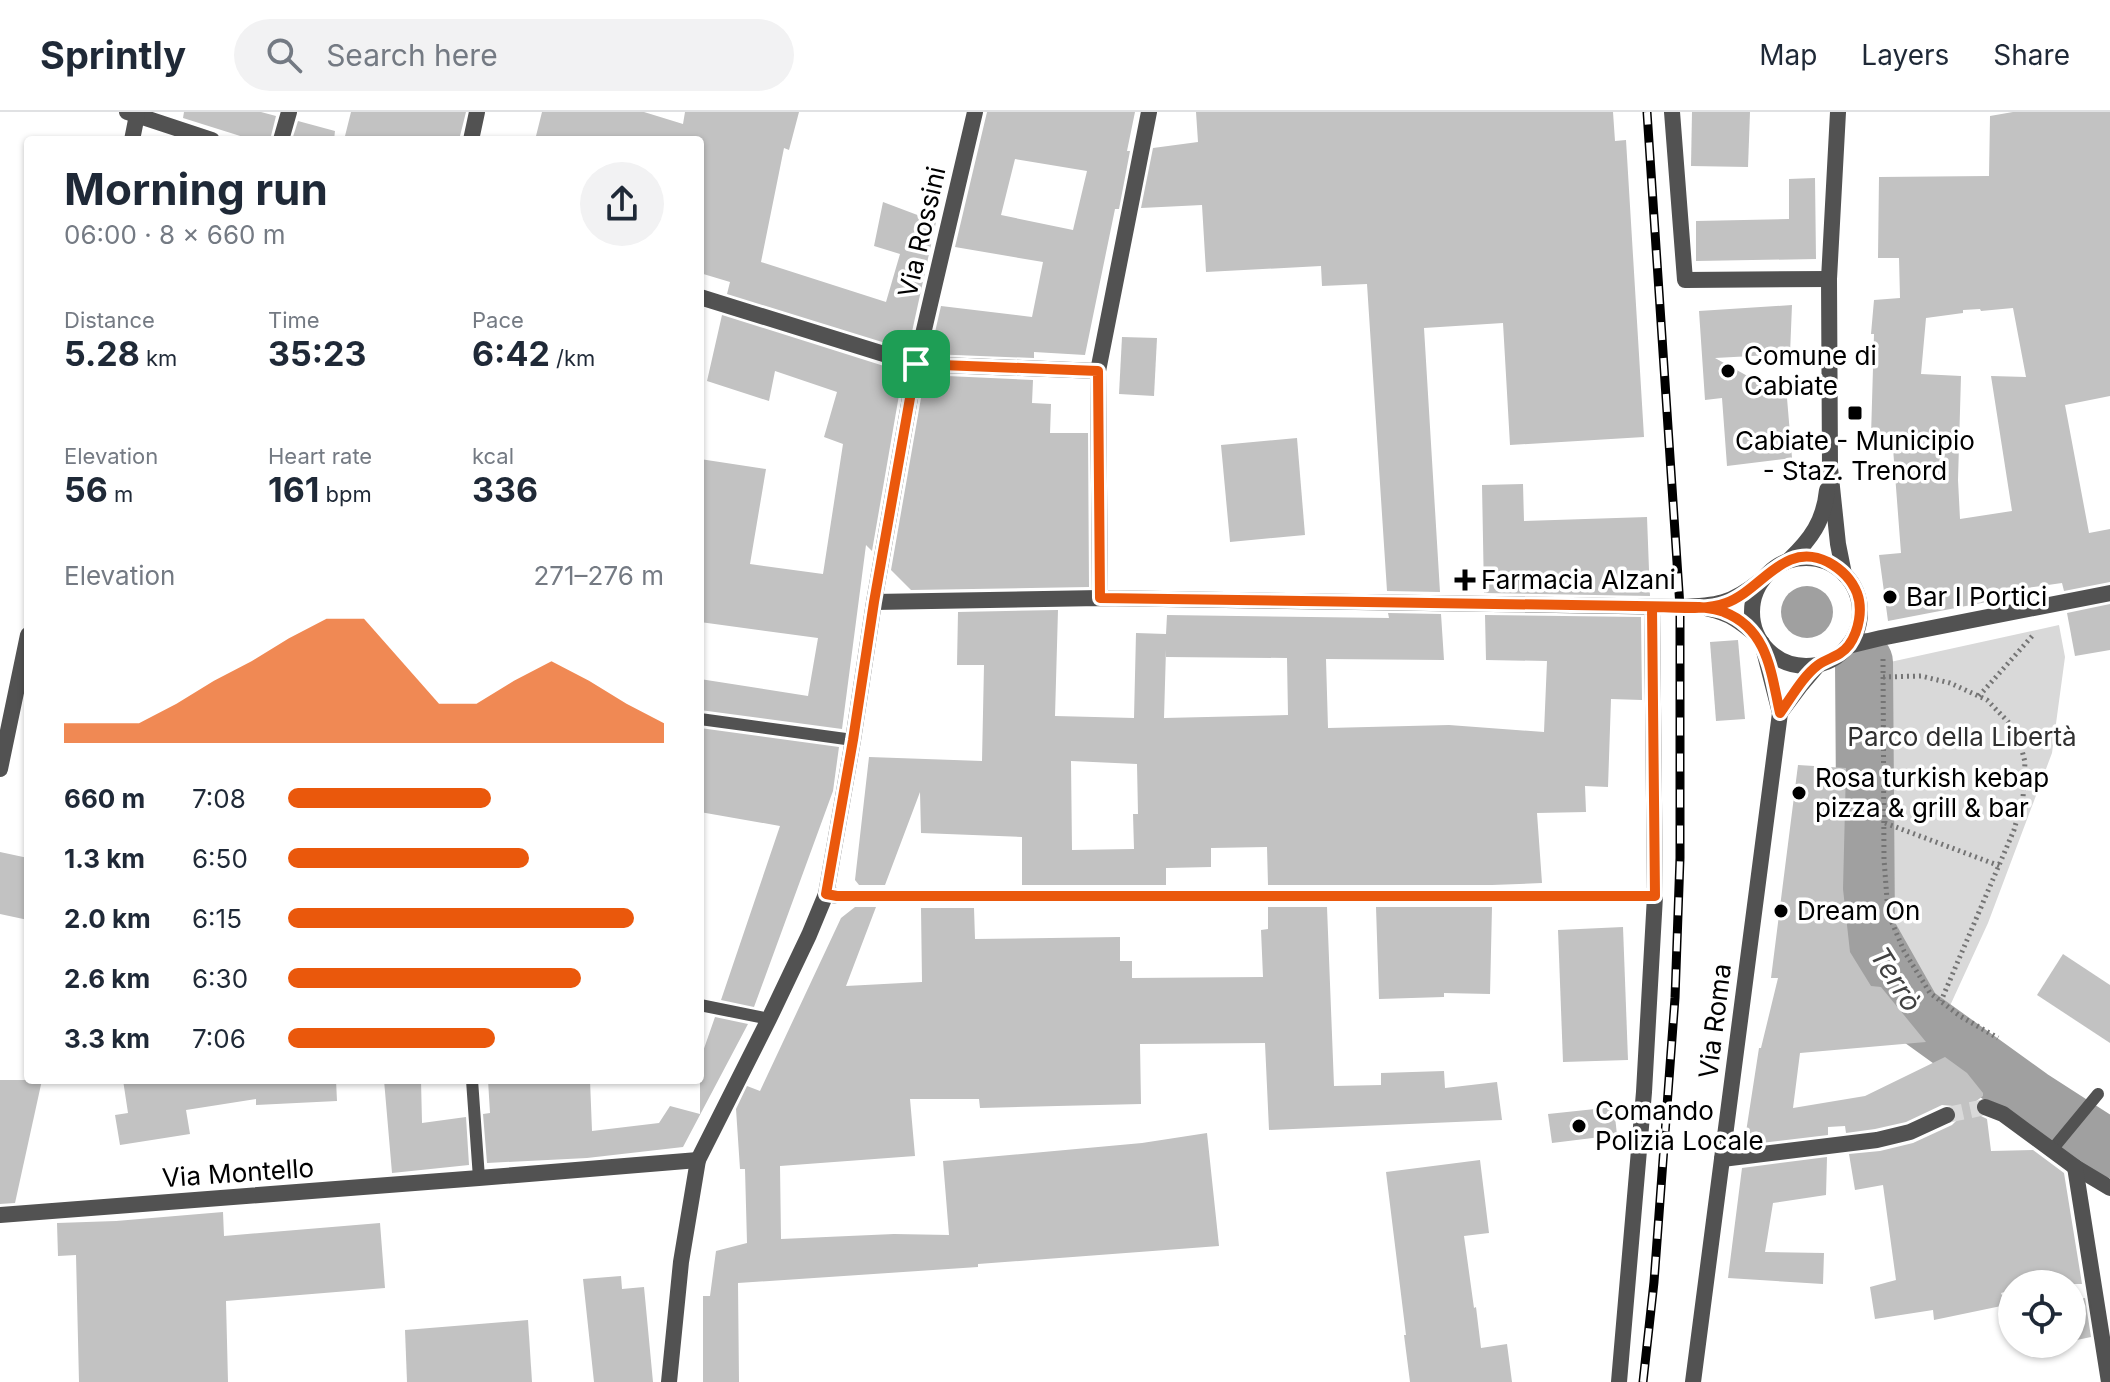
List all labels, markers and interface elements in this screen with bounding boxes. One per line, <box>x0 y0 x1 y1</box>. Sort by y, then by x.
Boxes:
search box <box>234 19 794 91</box>
text: Sprintly <box>40 32 186 78</box>
icon: search <box>262 33 306 77</box>
text: Search here <box>326 37 498 73</box>
text: Map <box>1759 38 1817 72</box>
text: Layers <box>1861 38 1949 72</box>
text: Share <box>1993 38 2070 72</box>
text: Morning run <box>64 162 328 216</box>
button: share <box>580 162 664 246</box>
street label: Via Rossini <box>891 163 952 300</box>
text: 06:00 · 8 × 660 m <box>64 219 286 250</box>
text: Distance <box>64 307 155 333</box>
text: Time <box>268 307 320 333</box>
text: Pace <box>472 307 524 333</box>
pin <box>882 330 950 398</box>
text: 5.28 <box>64 333 140 374</box>
text: 35:23 <box>268 333 366 374</box>
text: 6:42 <box>472 333 550 374</box>
place label: Comune di Cabiate <box>1744 340 1877 401</box>
icon: arrive <box>894 342 938 386</box>
text: km <box>140 345 177 371</box>
text: /km <box>550 345 595 371</box>
marker: Comune di Cabiate <box>1719 362 1737 380</box>
marker: Cabiate - Municipio - Staz. Trenord <box>1846 404 1864 422</box>
place label: Cabiate - Municipio - Staz. Trenord <box>1735 425 1975 486</box>
text: Elevation <box>64 443 158 469</box>
text: Heart rate <box>268 443 372 469</box>
text: kcal <box>472 443 514 469</box>
text: 56 <box>64 469 108 510</box>
text: 161 <box>268 469 319 510</box>
text: 336 <box>472 469 538 510</box>
text: m <box>108 481 133 507</box>
text: bpm <box>319 481 372 507</box>
text: Elevation <box>64 560 175 591</box>
text: 271–276 m <box>533 560 664 591</box>
place label: Farmacia Alzani <box>1481 564 1676 595</box>
marker: Farmacia Alzani <box>1456 571 1474 589</box>
place label: Bar I Portici <box>1906 581 2047 612</box>
marker: Bar I Portici <box>1881 588 1899 606</box>
park label: Parco della Libertà <box>1847 721 2077 752</box>
place label: Rosa turkish kebap pizza & grill & bar <box>1815 762 2049 823</box>
text: 660 m <box>64 783 145 814</box>
text: 7:08 <box>192 783 246 814</box>
marker: Rosa turkish kebap pizza & grill & bar <box>1790 784 1808 802</box>
text: 1.3 km <box>64 843 145 874</box>
text: 6:50 <box>192 843 248 874</box>
place label: Dream On <box>1797 895 1920 926</box>
marker: Dream On <box>1772 902 1790 920</box>
text: 2.0 km <box>64 903 151 934</box>
text: 6:15 <box>192 903 242 934</box>
water label: Terrò <box>1863 940 1929 1018</box>
street label: Via Roma <box>1692 962 1737 1080</box>
text: 2.6 km <box>64 963 150 994</box>
text: 6:30 <box>192 963 248 994</box>
text: 3.3 km <box>64 1023 150 1054</box>
text: 7:06 <box>192 1023 246 1054</box>
place label: Comando Polizia Locale <box>1595 1095 1764 1156</box>
marker: Comando Polizia Locale <box>1570 1117 1588 1135</box>
street label: Via Montello <box>161 1152 315 1193</box>
map controls <box>1998 1270 2086 1358</box>
button: locate <box>1998 1270 2086 1358</box>

